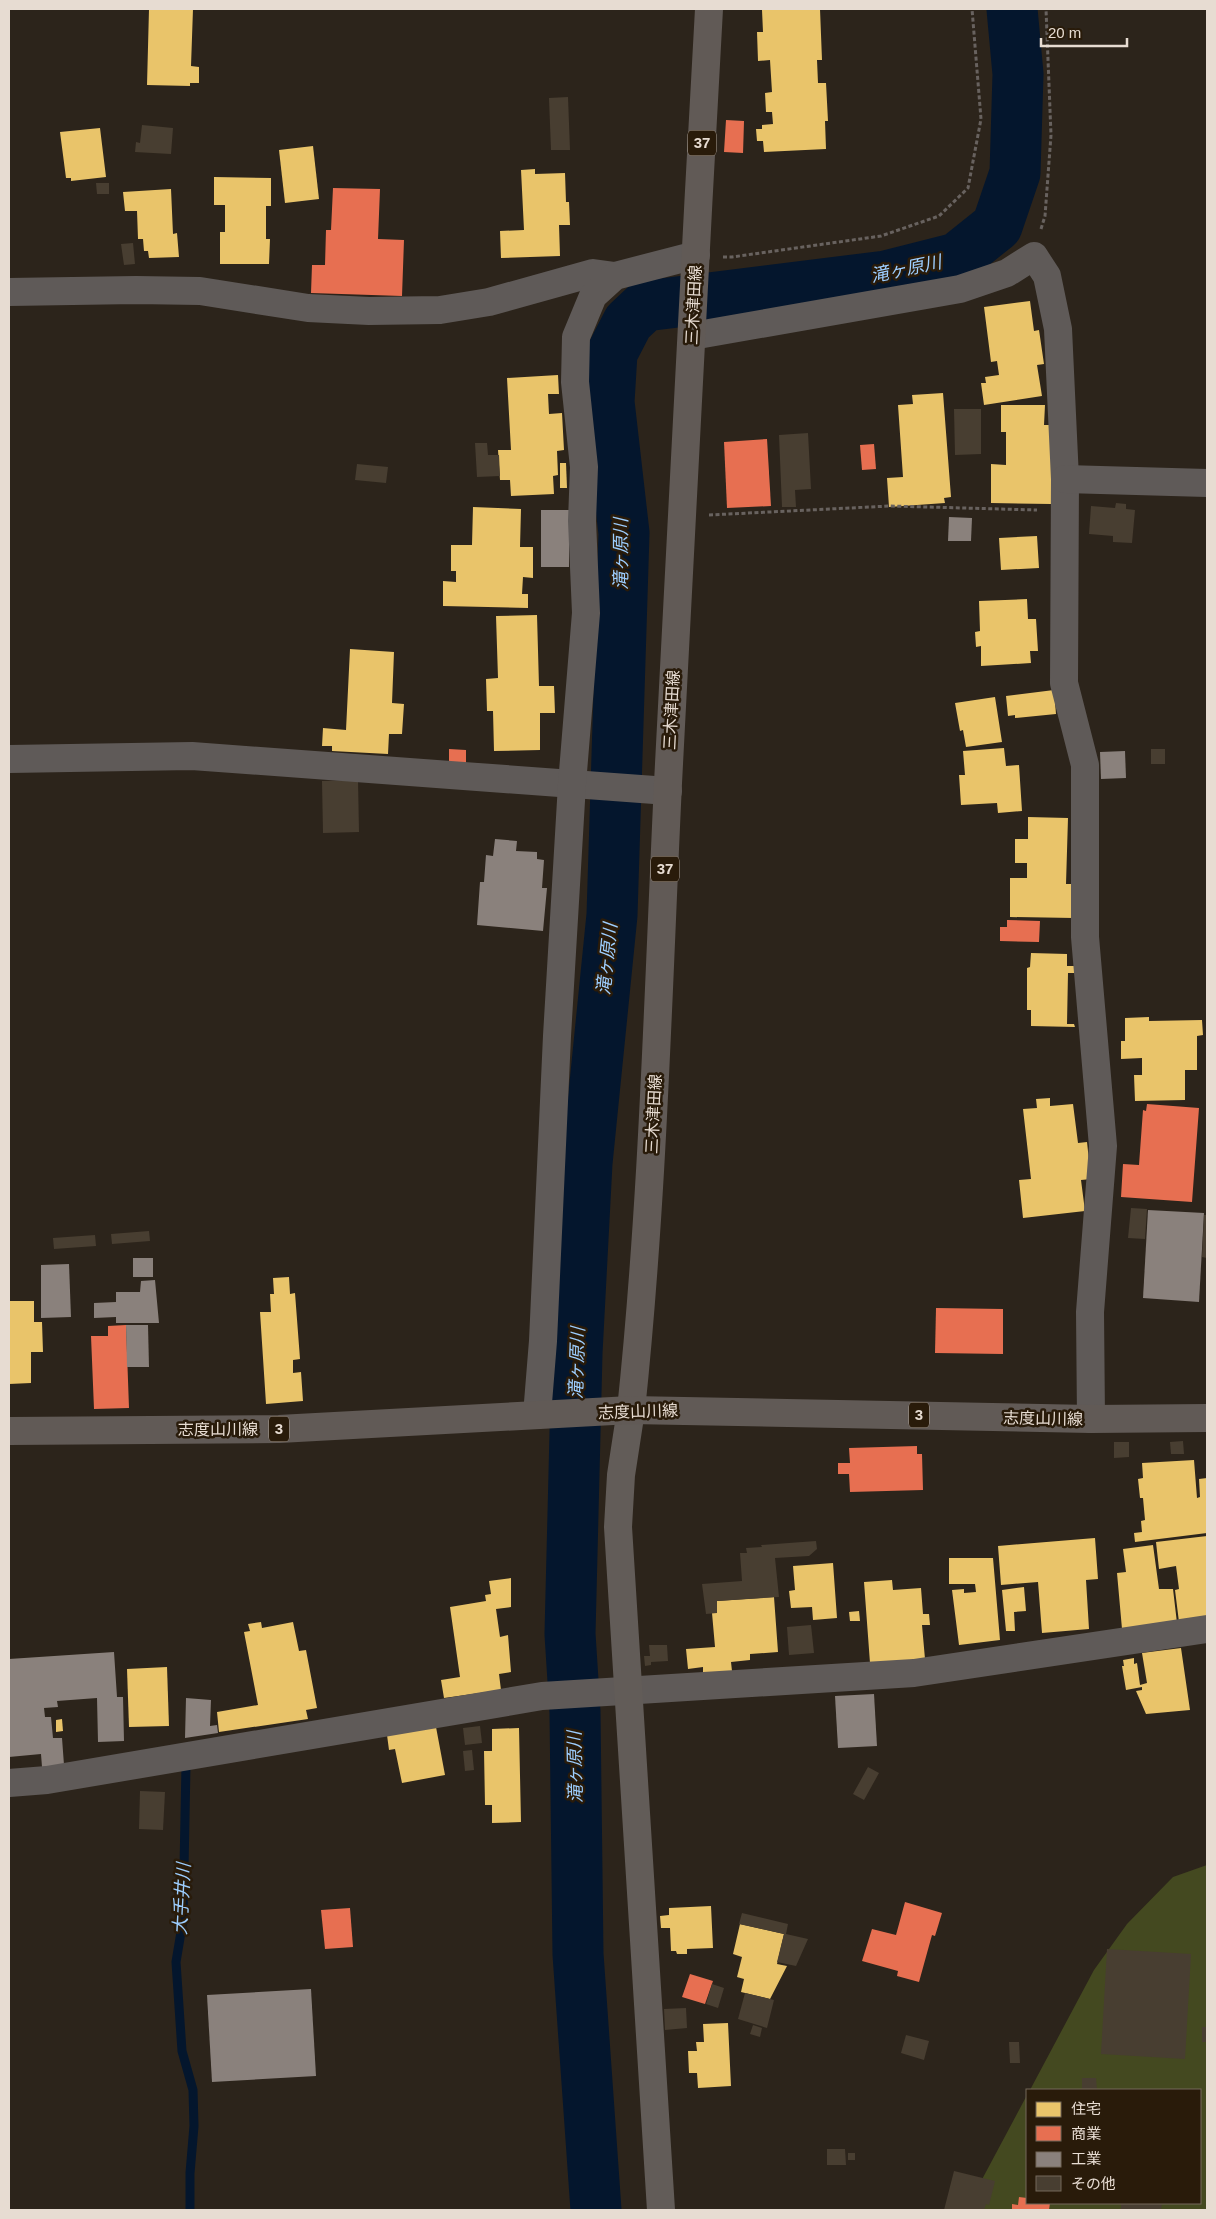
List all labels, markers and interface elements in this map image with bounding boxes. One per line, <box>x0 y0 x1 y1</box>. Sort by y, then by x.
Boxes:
scale bar <box>1041 15 1127 47</box>
text: 20 m <box>1048 24 1081 41</box>
road number: 37 <box>688 130 716 156</box>
water label: 滝ヶ原川 <box>869 251 945 286</box>
street label: 三木津田線 <box>683 265 704 345</box>
water label: 滝ヶ原川 <box>611 516 631 590</box>
street label: 三木津田線 <box>661 670 682 750</box>
road number: 37 <box>651 856 679 882</box>
water label: 滝ヶ原川 <box>593 920 621 996</box>
street label: 三木津田線 <box>643 1074 664 1154</box>
water label: 滝ヶ原川 <box>566 1325 588 1399</box>
street label: 志度山川線 <box>598 1402 678 1421</box>
road number: 3 <box>909 1402 929 1428</box>
street label: 志度山川線 <box>1003 1409 1083 1428</box>
road number: 3 <box>269 1416 289 1442</box>
street label: 志度山川線 <box>178 1421 258 1438</box>
water label: 滝ヶ原川 <box>564 1729 586 1803</box>
water label: 大手井川 <box>170 1861 194 1935</box>
legend <box>1026 2089 1201 2204</box>
text: 住宅 <box>1071 2100 1101 2117</box>
text: 商業 <box>1071 2125 1101 2142</box>
text: 工業 <box>1071 2150 1101 2167</box>
text: その他 <box>1071 2175 1116 2192</box>

